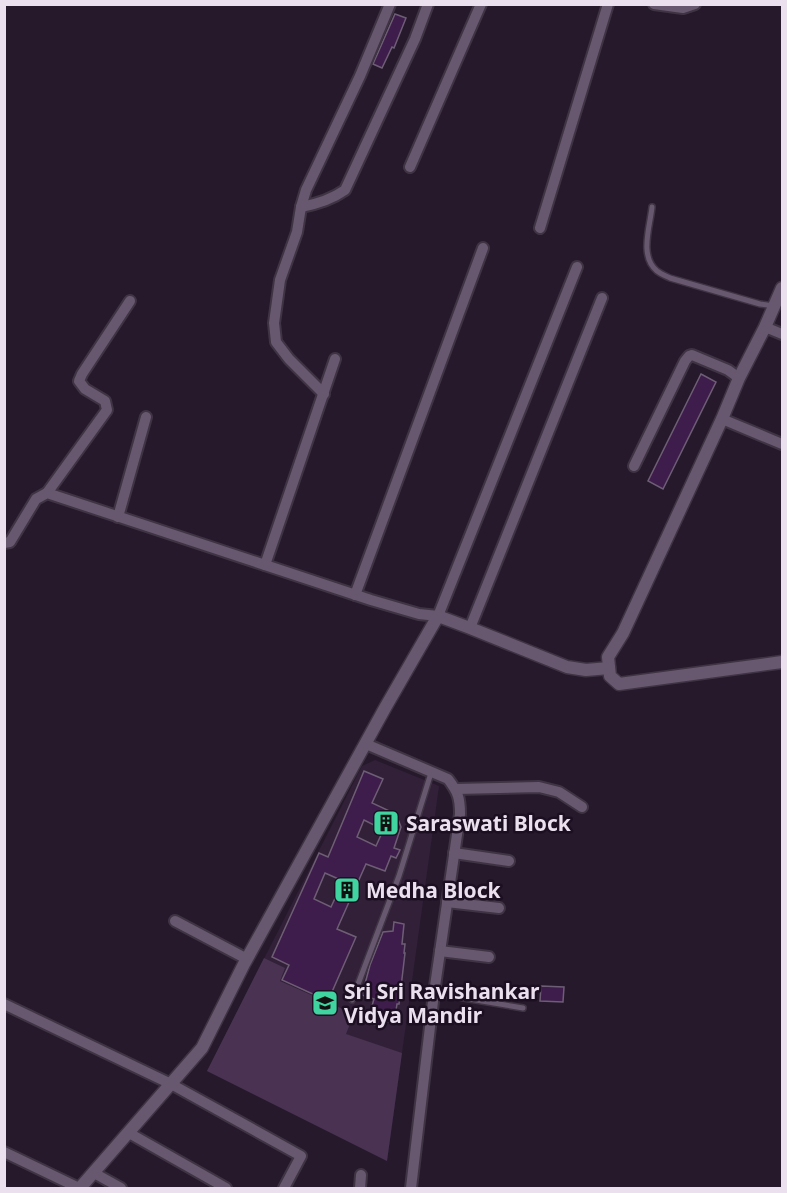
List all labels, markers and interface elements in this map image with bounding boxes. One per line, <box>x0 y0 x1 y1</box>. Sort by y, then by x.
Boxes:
building icon: Saraswati Block <box>371 808 401 838</box>
place label: Saraswati Block <box>406 809 572 837</box>
building icon: Medha Block <box>332 875 362 905</box>
place label: Medha Block <box>366 876 501 904</box>
place label: Sri Sri Ravishankar Vidya Mandir <box>344 977 540 1029</box>
school or university icon: Sri Sri Ravishankar Vidya Mandir <box>310 988 340 1018</box>

